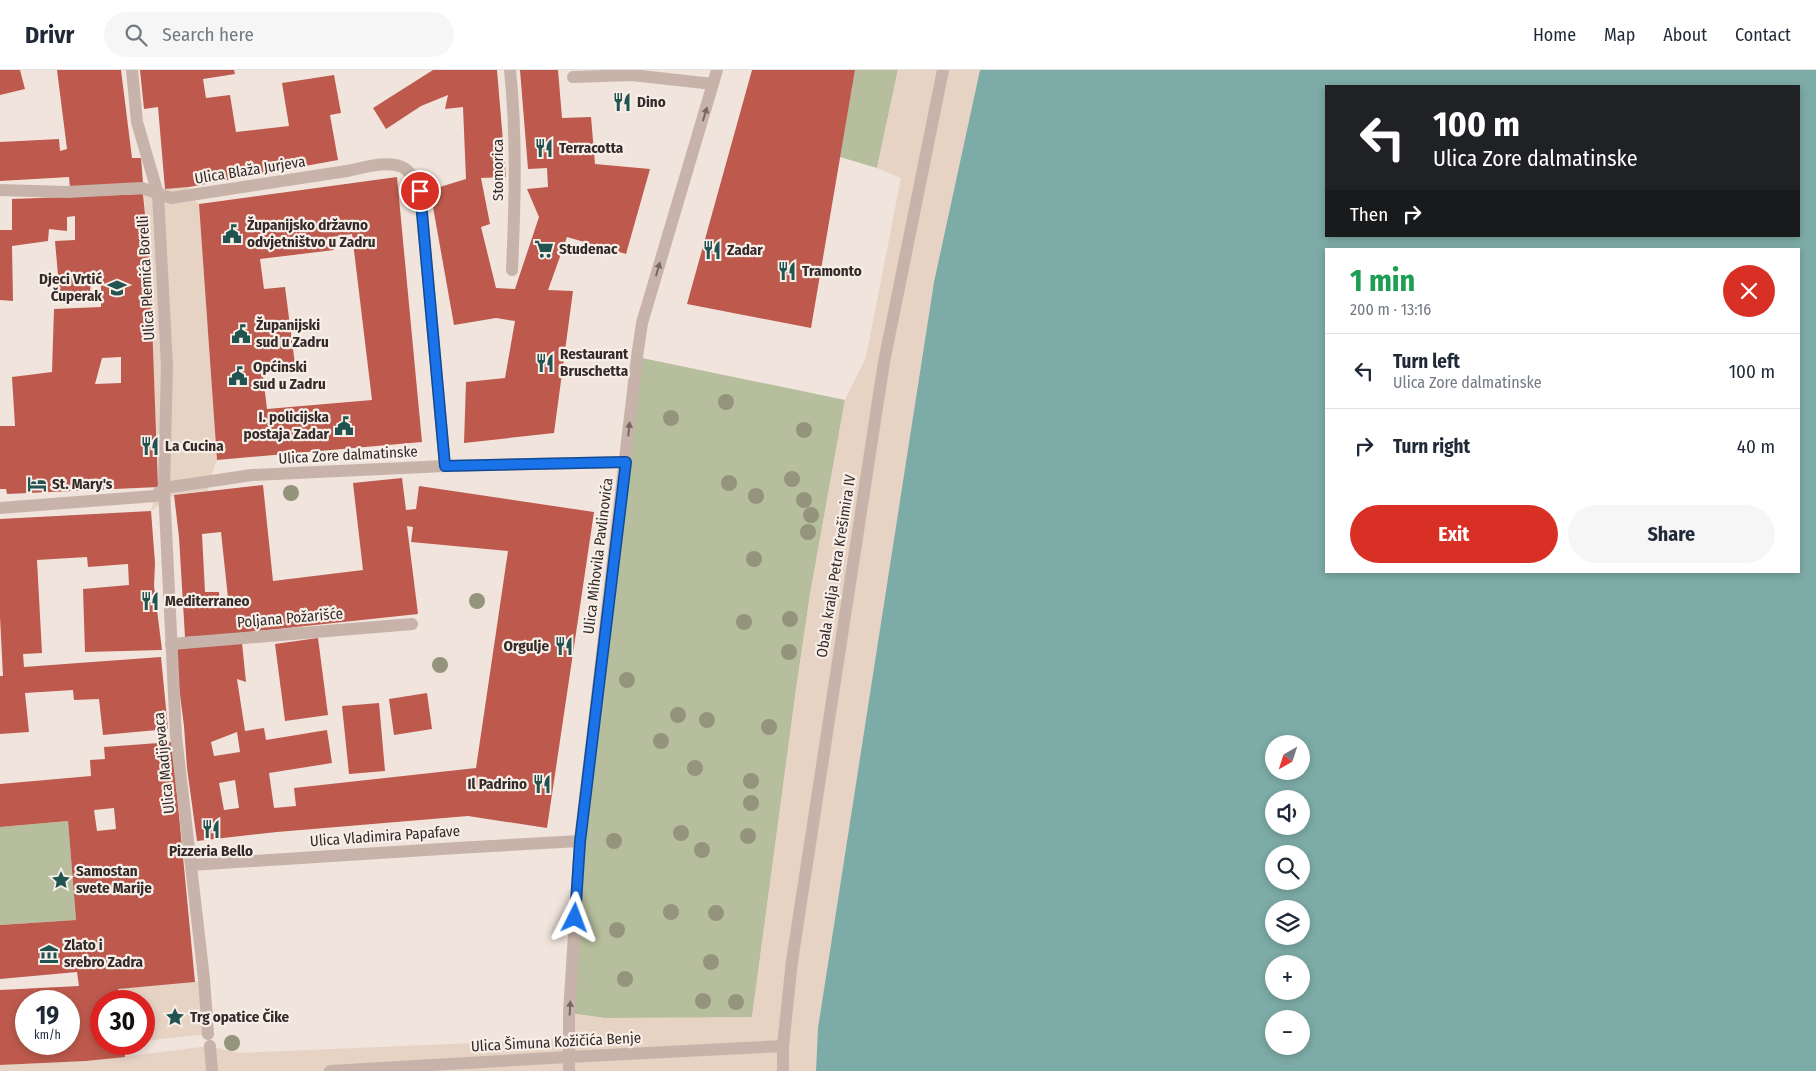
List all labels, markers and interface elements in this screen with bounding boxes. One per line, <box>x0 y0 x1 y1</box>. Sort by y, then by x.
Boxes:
search box <box>104 12 454 57</box>
text: Drivr <box>25 21 74 49</box>
icon: search <box>122 21 150 49</box>
text: Search here <box>162 23 254 46</box>
text: Home <box>1533 24 1576 46</box>
text: Map <box>1604 24 1635 46</box>
text: About <box>1663 24 1707 46</box>
text: Contact <box>1735 24 1791 46</box>
restaurant icon: Dino <box>611 91 633 113</box>
place label: Dino <box>637 93 666 111</box>
text: 100 m <box>1433 103 1520 145</box>
icon: left <box>1350 105 1415 170</box>
one-way arrow <box>701 106 709 121</box>
restaurant icon: Terracotta <box>533 137 555 159</box>
street label: Stomorica <box>489 139 507 201</box>
place label: Terracotta <box>559 139 624 157</box>
text: Ulica Zore dalmatinske <box>1433 145 1638 172</box>
street label: Ulica Blaža Jurjeva <box>193 152 307 188</box>
pin <box>399 170 441 212</box>
icon: arrive <box>406 177 434 205</box>
icon: right <box>1398 200 1426 228</box>
text: Then <box>1350 203 1388 226</box>
street label: Ulica Plemića Borelli <box>134 215 158 341</box>
place label: Županijsko državno odvjetništvo u Zadru <box>247 216 376 251</box>
public building icon: Županijsko državno odvjetništvo u Zadru <box>221 223 243 245</box>
supermarket icon: Studenac <box>533 238 555 260</box>
restaurant icon: Zadar <box>701 239 723 261</box>
place label: Studenac <box>559 240 618 258</box>
place label: Zadar <box>727 241 763 259</box>
restaurant icon: Tramonto <box>776 260 798 282</box>
one-way arrow <box>655 262 663 277</box>
place label: Tramonto <box>802 262 862 280</box>
text: 1 min <box>1350 263 1415 299</box>
button: close <box>1723 265 1775 317</box>
place label: Djeci Vrtić Čuperak <box>39 270 102 305</box>
school or university icon: Djeci Vrtić Čuperak <box>106 277 128 299</box>
text: 200 m · 13:16 <box>1350 300 1431 319</box>
place label: Županijski sud u Zadru <box>256 316 329 351</box>
public building icon: Županijski sud u Zadru <box>230 323 252 345</box>
place label: Restaurant Bruschetta <box>560 345 629 380</box>
text: Turn left <box>1393 350 1460 373</box>
restaurant icon: Restaurant Bruschetta <box>534 352 556 374</box>
icon: left <box>1350 357 1378 385</box>
place label: Općinski sud u Zadru <box>253 358 326 393</box>
text: 100 m <box>1729 360 1775 383</box>
public building icon: Općinski sud u Zadru <box>227 365 249 387</box>
text: Ulica Zore dalmatinske <box>1393 373 1542 392</box>
place label: I. policijska postaja Zadar <box>244 408 330 443</box>
public building icon: I. policijska postaja Zadar <box>333 415 355 437</box>
one-way arrow <box>625 420 633 436</box>
icon: right <box>1350 432 1378 460</box>
restaurant icon: La Cucina <box>139 435 161 457</box>
text: Turn right <box>1393 435 1470 458</box>
text: 40 m <box>1737 435 1775 458</box>
place label: La Cucina <box>165 437 224 455</box>
street label: Ulica Zore dalmatinske <box>278 442 418 468</box>
hotel icon: St. Mary's <box>26 473 48 495</box>
street label: Obala kralja Petra Krešimira IV <box>813 473 859 659</box>
place label: St. Mary's <box>52 475 113 493</box>
street label: Ulica Mihovila Pavlinovića <box>579 477 617 635</box>
button: Exit <box>1350 505 1558 563</box>
button: Share <box>1568 505 1775 563</box>
restaurant icon: Mediterraneo <box>139 590 161 612</box>
place label: Mediterraneo <box>165 592 250 610</box>
street label: Poljana Požarišće <box>236 604 344 632</box>
restaurant icon: Orgulje <box>553 635 575 657</box>
place label: Orgulje <box>504 637 549 655</box>
street label: Ulica Madijevaca <box>150 711 178 815</box>
north arrow <box>1265 735 1310 780</box>
map controls <box>1265 735 1310 1055</box>
restaurant icon: Il Padrino <box>531 773 553 795</box>
place label: Il Padrino <box>467 775 527 793</box>
button: sound <box>1265 790 1310 835</box>
restaurant icon: Pizzeria Bello <box>200 818 222 840</box>
street label: Ulica Vladimira Papafave <box>309 822 461 850</box>
place label: Pizzeria Bello <box>169 842 253 860</box>
button: search <box>1265 845 1310 890</box>
place label: Samostan svete Marije <box>76 862 152 897</box>
place icon: Samostan svete Marije <box>50 869 72 891</box>
position arrow <box>548 891 600 943</box>
button: layers <box>1265 900 1310 945</box>
place label: Zlato i srebro Zadra <box>64 936 143 971</box>
museum icon: Zlato i srebro Zadra <box>38 943 60 965</box>
button: + <box>1265 955 1310 1000</box>
speed limit sign: 30 <box>90 990 155 1055</box>
one-way arrow <box>566 1000 574 1016</box>
text: 19 <box>36 1001 59 1031</box>
place icon: Trg opatice Čike <box>164 1006 186 1028</box>
place label: Trg opatice Čike <box>190 1008 290 1026</box>
button: − <box>1265 1010 1310 1055</box>
text: km/h <box>34 1028 61 1042</box>
street label: Ulica Šimuna Kožičića Benje <box>470 1029 642 1055</box>

